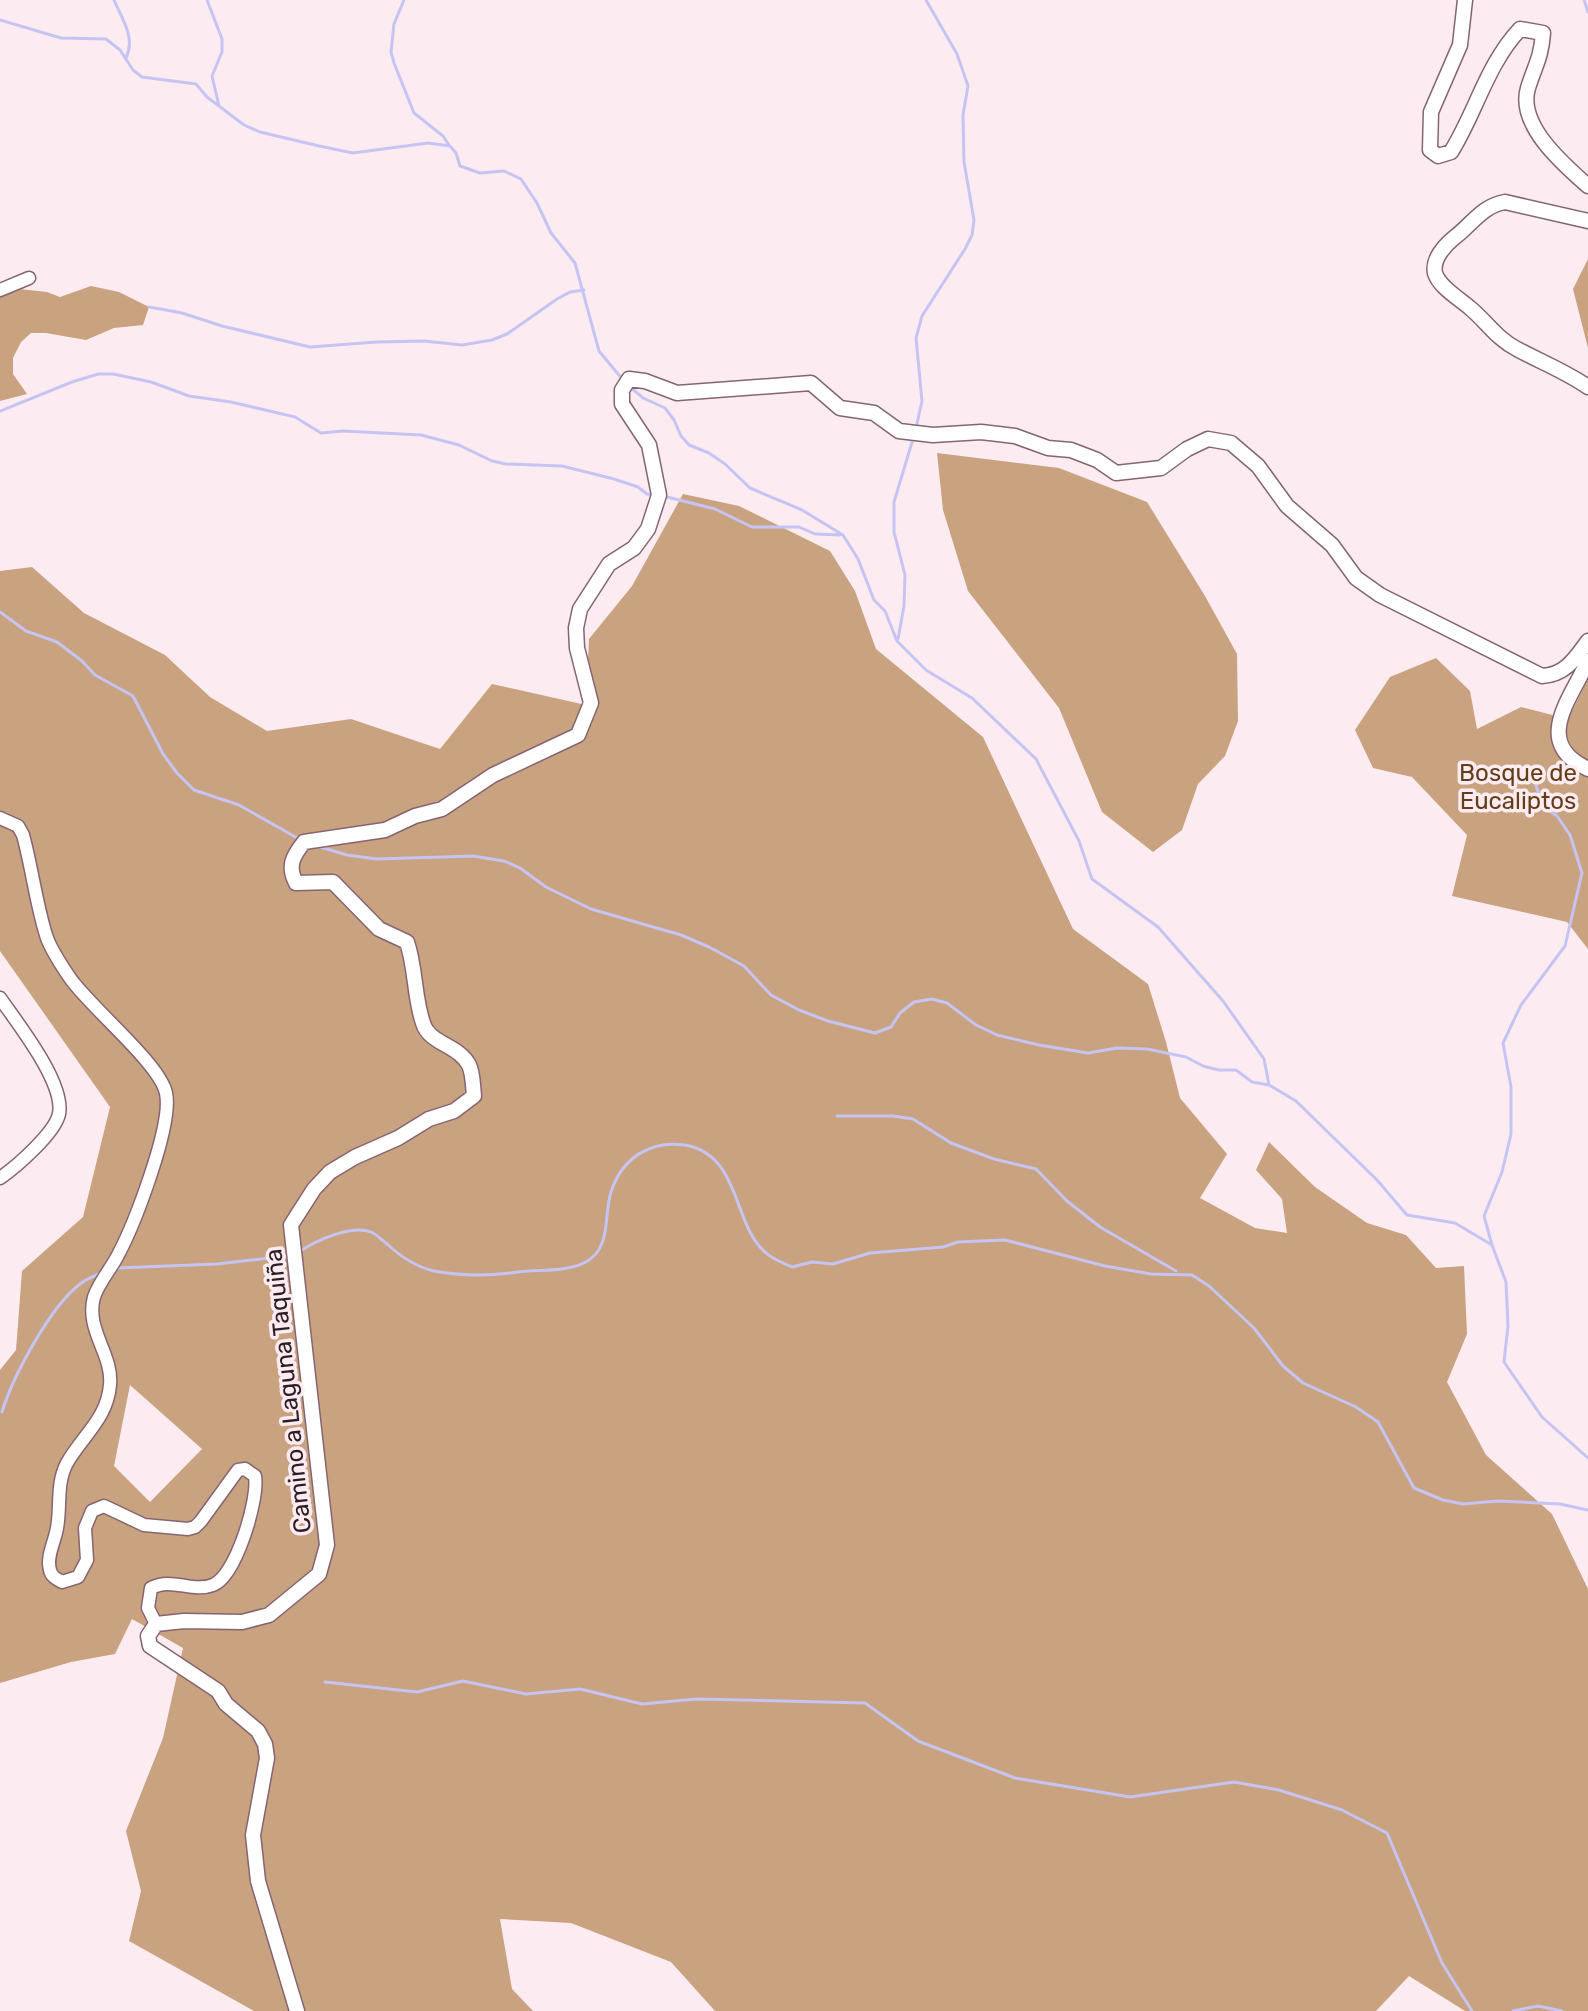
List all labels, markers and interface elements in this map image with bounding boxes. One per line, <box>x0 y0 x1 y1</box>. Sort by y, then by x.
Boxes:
park label: Bosque de Eucaliptos <box>1459 759 1577 815</box>
street label: Camino a Laguna Taquiña <box>259 1248 317 1534</box>

